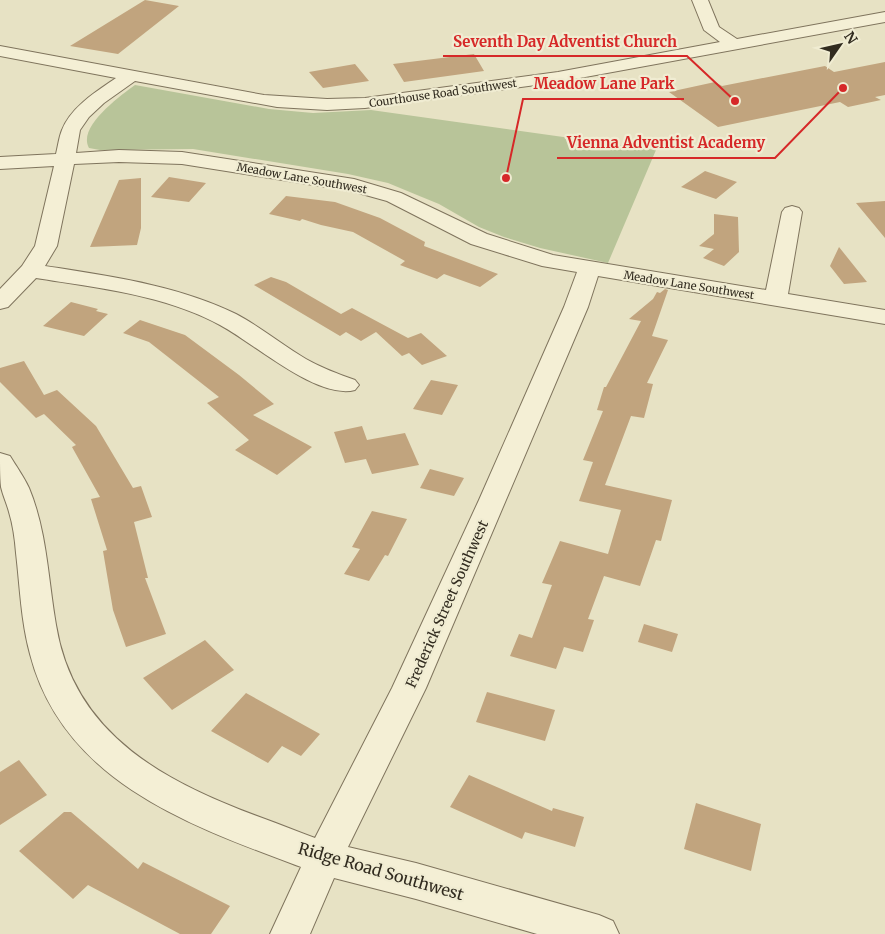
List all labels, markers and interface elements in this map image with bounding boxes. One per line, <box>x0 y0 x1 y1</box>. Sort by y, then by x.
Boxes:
north arrow <box>815 20 865 70</box>
callout: Seventh Day Adventist Church <box>443 26 687 56</box>
text: N <box>840 28 861 47</box>
text: Seventh Day Adventist Church <box>453 32 677 51</box>
callout: Meadow Lane Park <box>523 69 684 99</box>
text: Meadow Lane Park <box>534 74 675 93</box>
street label: Courthouse Road Southwest <box>368 76 518 110</box>
callout: Vienna Adventist Academy <box>557 128 775 158</box>
text: Vienna Adventist Academy <box>566 133 765 152</box>
street label: Meadow Lane Southwest <box>236 160 369 196</box>
street label: Meadow Lane Southwest <box>623 268 756 302</box>
street label: Frederick Street Southwest <box>402 517 492 691</box>
street label: Ridge Road Southwest <box>296 838 467 904</box>

